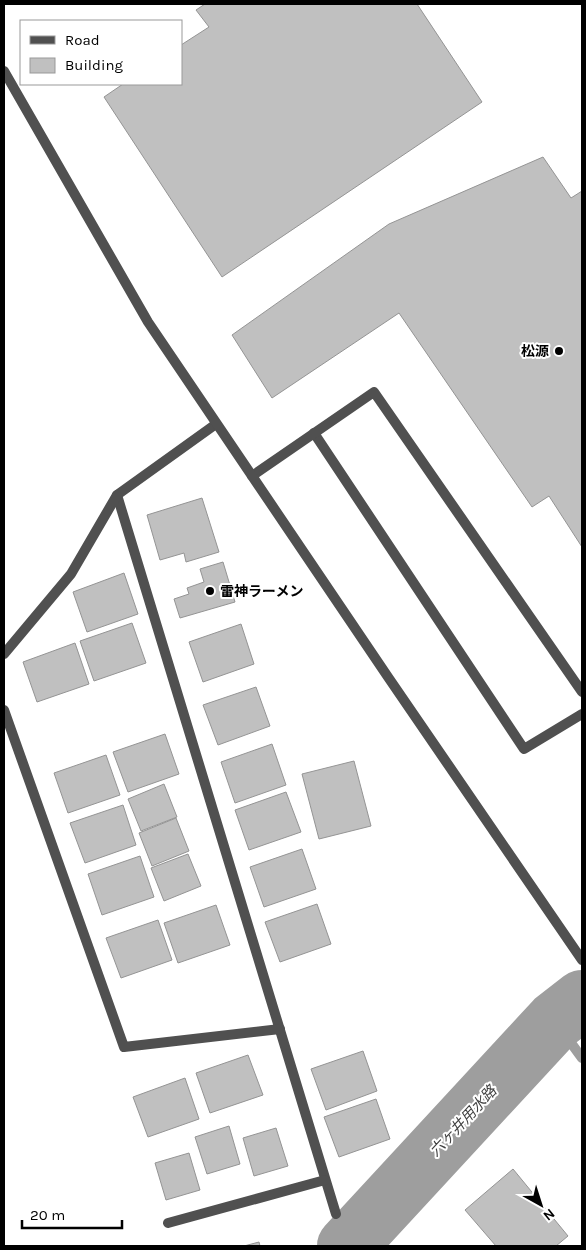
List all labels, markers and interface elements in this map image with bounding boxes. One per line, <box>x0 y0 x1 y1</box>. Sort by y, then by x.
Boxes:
legend <box>20 20 182 85</box>
text: Road <box>65 31 100 49</box>
text: Building <box>65 56 123 74</box>
place label: 松源 <box>521 343 549 360</box>
marker: 松源 <box>553 345 565 357</box>
place label: 雷神ラーメン <box>220 583 303 600</box>
marker: 雷神ラーメン <box>204 585 216 597</box>
water label: 六ヶ井用水路 <box>426 1080 502 1160</box>
north arrow <box>516 1180 566 1230</box>
scale bar <box>22 1198 122 1230</box>
text: N <box>540 1205 558 1224</box>
text: 20 m <box>30 1206 65 1224</box>

